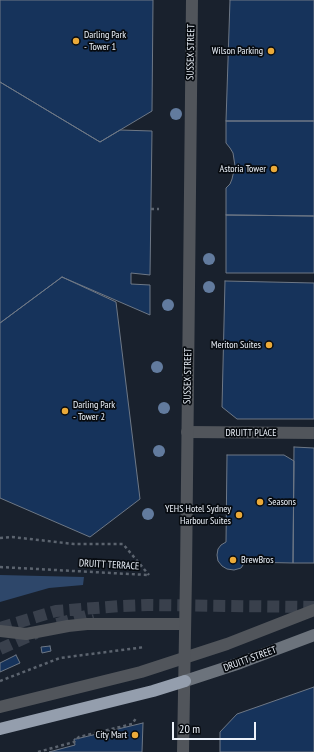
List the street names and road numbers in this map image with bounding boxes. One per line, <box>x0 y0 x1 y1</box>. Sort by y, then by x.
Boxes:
street label: SUSSEX STREET <box>185 24 197 80</box>
street label: SUSSEX STREET <box>182 348 194 404</box>
street label: DRUITT PLACE <box>226 427 276 439</box>
street label: DRUITT TERRACE <box>79 557 139 573</box>
street label: DRUITT STREET <box>222 644 278 674</box>

